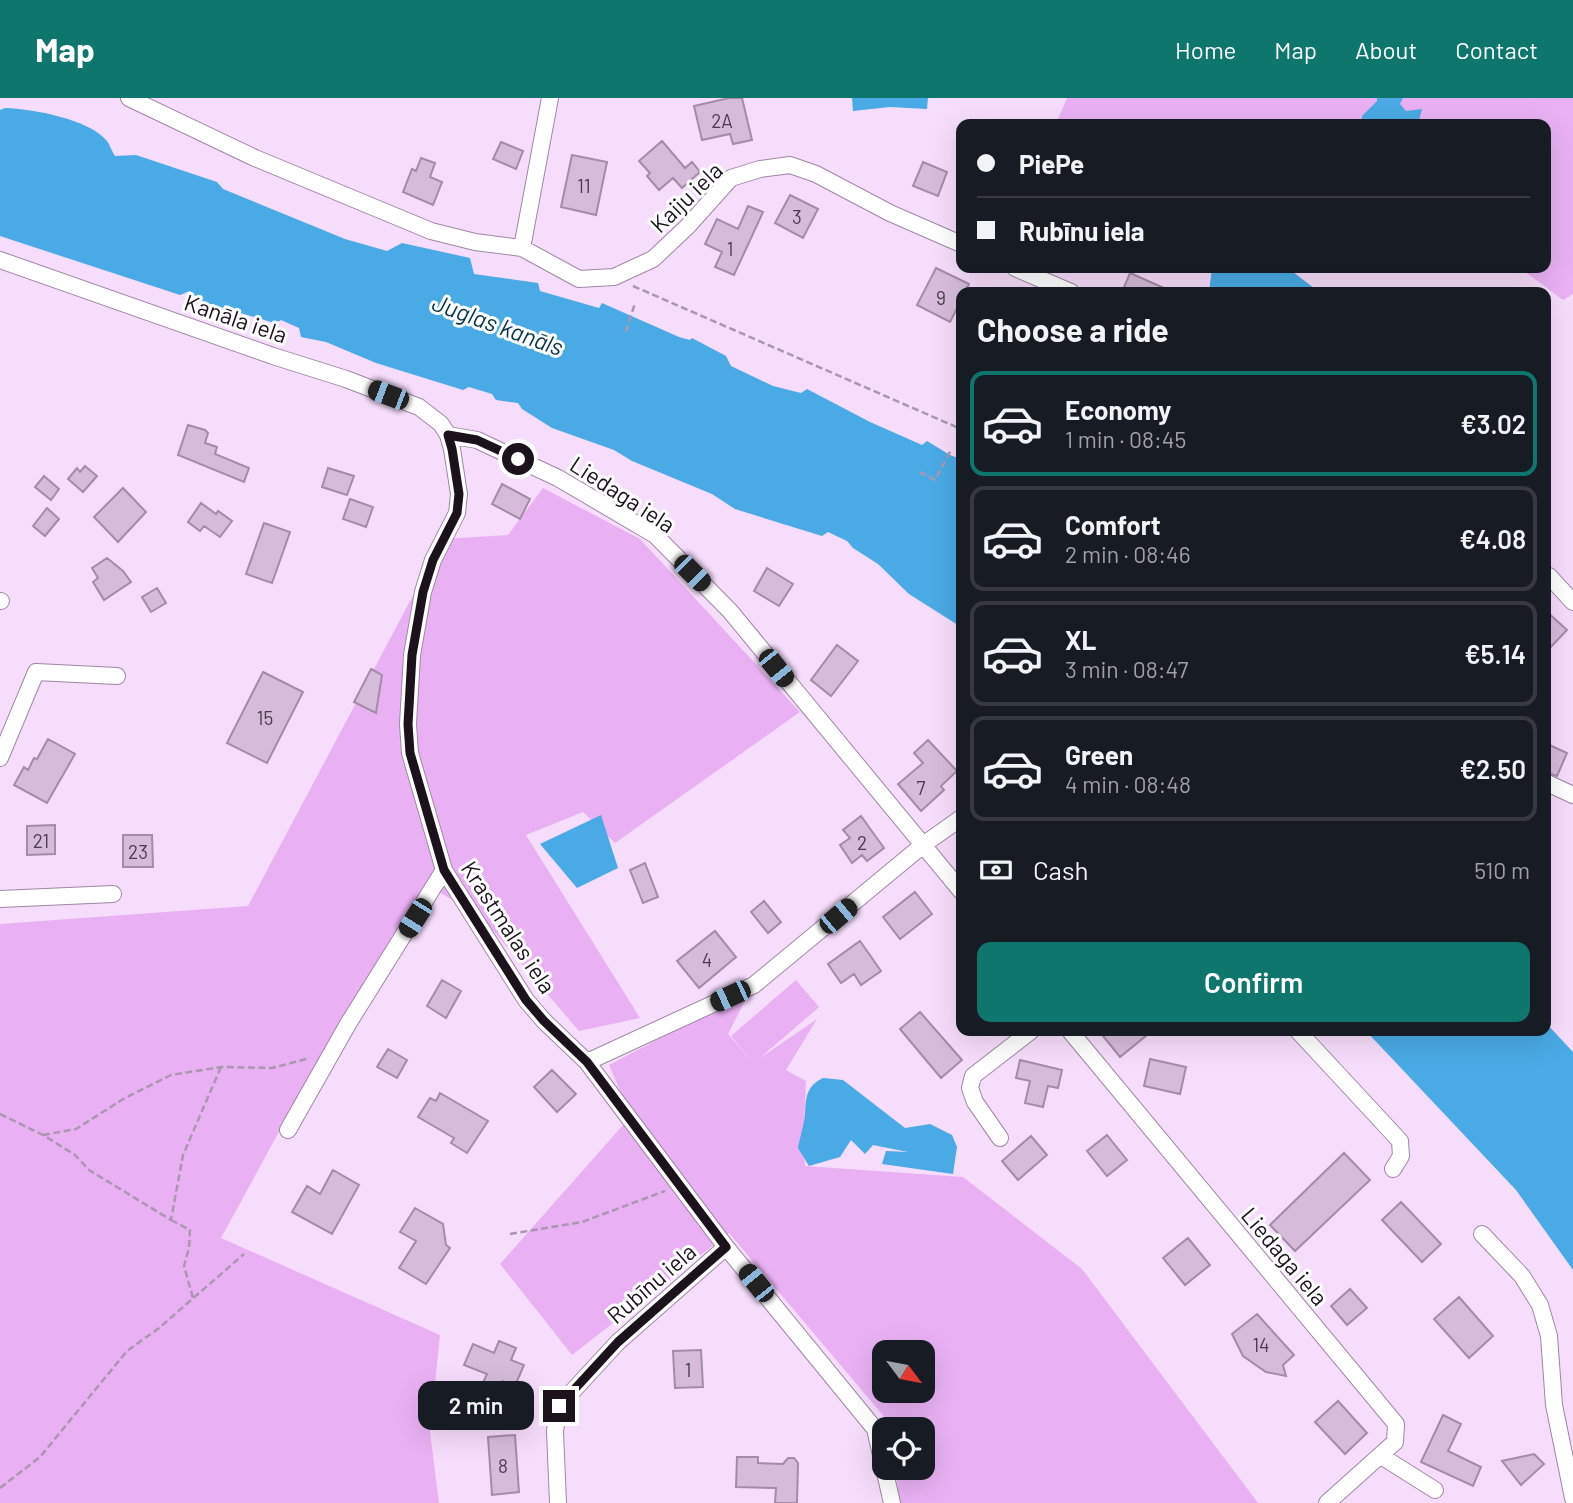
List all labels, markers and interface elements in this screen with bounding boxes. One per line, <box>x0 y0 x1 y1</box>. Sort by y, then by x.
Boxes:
text: Map <box>35 29 95 69</box>
text: Home <box>1175 35 1236 64</box>
text: Map <box>1274 35 1317 64</box>
text: About <box>1355 35 1417 64</box>
text: Contact <box>1455 35 1538 64</box>
house number: 2A <box>711 109 733 132</box>
text: PiePe <box>1019 148 1084 179</box>
street label: Kaiju iela <box>644 156 728 238</box>
house number: 11 <box>577 174 591 197</box>
house number: 3 <box>792 205 802 228</box>
text: Rubīnu iela <box>1019 215 1145 246</box>
house number: 1 <box>727 237 733 260</box>
house number: 9 <box>936 286 946 309</box>
street label: Kanāla iela <box>181 287 291 349</box>
water label: Juglas kanāls <box>429 287 567 361</box>
text: Choose a ride <box>977 310 1169 348</box>
car <box>365 378 412 412</box>
icon: car <box>981 392 1044 455</box>
text: Economy <box>1065 394 1171 425</box>
text: €3.02 <box>1460 408 1526 439</box>
text: 1 min · 08:45 <box>1065 425 1186 453</box>
route start <box>502 443 534 475</box>
street label: Liedaga iela <box>565 450 681 538</box>
icon: car <box>981 507 1044 570</box>
text: Comfort <box>1065 509 1161 540</box>
text: €4.08 <box>1459 523 1526 554</box>
text: 2 min · 08:46 <box>1065 540 1191 568</box>
car <box>670 551 715 595</box>
icon: car <box>981 622 1044 685</box>
text: XL <box>1065 624 1096 655</box>
text: €5.14 <box>1464 638 1526 669</box>
car <box>755 645 798 691</box>
text: 3 min · 08:47 <box>1065 655 1188 683</box>
house number: 15 <box>257 706 273 729</box>
icon: car <box>981 737 1044 800</box>
text: Green <box>1065 739 1133 770</box>
text: €2.50 <box>1460 753 1526 784</box>
text: 4 min · 08:48 <box>1065 770 1191 798</box>
house number: 7 <box>917 776 926 799</box>
house number: 21 <box>33 829 49 852</box>
house number: 2 <box>857 831 867 854</box>
house number: 23 <box>128 840 148 863</box>
icon: cash <box>977 851 1015 889</box>
text: Cash <box>1033 854 1088 885</box>
street label: Krastmalas iela <box>456 856 562 998</box>
text: 510 m <box>1474 856 1530 884</box>
car <box>816 894 861 938</box>
car <box>395 895 436 941</box>
button: Confirm <box>977 942 1530 1022</box>
house number: 4 <box>702 948 712 971</box>
car <box>707 978 754 1014</box>
street label: Liedaga iela <box>1236 1201 1334 1311</box>
street label: Rubīnu iela <box>601 1237 701 1329</box>
car <box>735 1260 778 1306</box>
house number: 14 <box>1252 1333 1270 1356</box>
north arrow <box>872 1340 934 1404</box>
map controls <box>872 1340 935 1480</box>
house number: 1 <box>685 1358 691 1381</box>
callout: 2 min <box>419 1382 534 1430</box>
route end <box>543 1390 575 1422</box>
text: 2 min <box>449 1391 503 1419</box>
button: locate <box>872 1417 935 1480</box>
house number: 8 <box>498 1454 508 1477</box>

